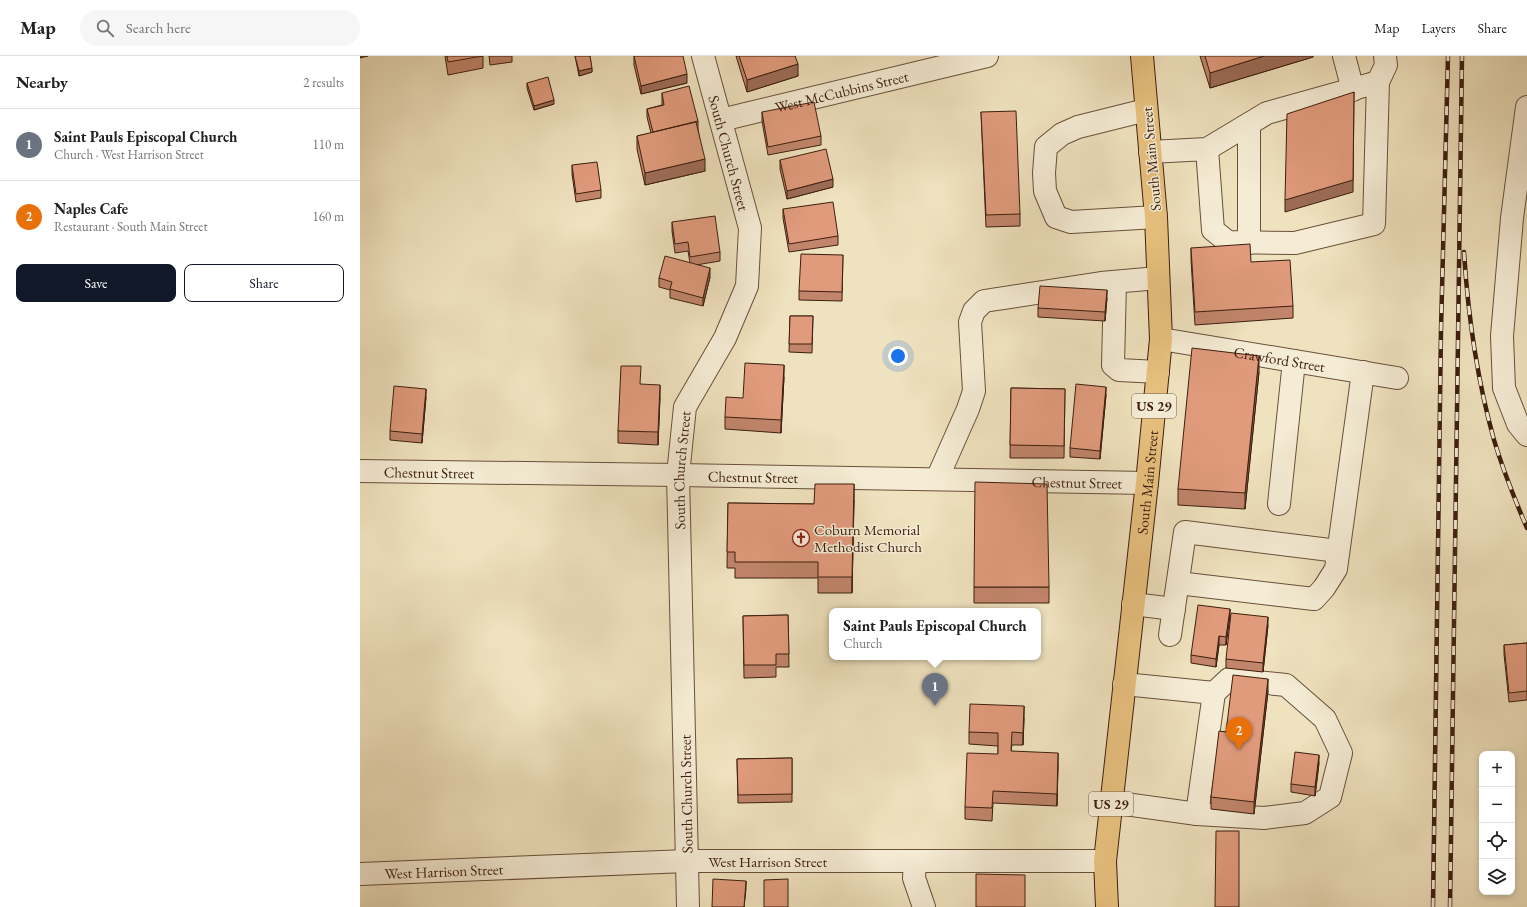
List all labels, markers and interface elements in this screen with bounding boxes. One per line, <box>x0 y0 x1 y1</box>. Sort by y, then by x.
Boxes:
search box <box>80 10 360 46</box>
text: Map <box>20 15 56 40</box>
icon: search <box>94 17 116 39</box>
text: Search here <box>126 18 191 37</box>
text: Map <box>1374 19 1399 37</box>
text: Layers <box>1421 19 1456 37</box>
text: Share <box>1478 19 1507 37</box>
street label: West McCubbins Street <box>773 66 910 116</box>
text: Nearby <box>16 71 68 93</box>
text: 2 results <box>303 74 344 91</box>
street label: South Church Street <box>704 93 754 213</box>
street label: South Main Street <box>1137 106 1165 212</box>
text: Saint Pauls Episcopal Church <box>54 127 237 146</box>
text: 1 <box>26 136 32 153</box>
text: 110 m <box>313 136 344 153</box>
text: Church · West Harrison Street <box>54 146 204 163</box>
text: Naples Cafe <box>54 199 128 218</box>
text: 2 <box>26 208 32 225</box>
text: 160 m <box>313 208 344 225</box>
text: Restaurant · South Main Street <box>54 218 208 235</box>
button: Save <box>16 264 176 302</box>
button: Share <box>184 264 344 302</box>
street label: Crawford Street <box>1232 342 1327 375</box>
your location <box>888 346 908 366</box>
road number: US 29 <box>1132 394 1176 418</box>
street label: South Church Street <box>668 410 694 530</box>
street label: South Main Street <box>1132 429 1162 535</box>
street label: Chestnut Street <box>384 462 475 482</box>
street label: Chestnut Street <box>708 466 799 487</box>
street label: Chestnut Street <box>1032 472 1123 492</box>
place label: Coburn Memorial Methodist Church <box>814 520 922 556</box>
church icon: Coburn Memorial Methodist Church <box>791 528 811 548</box>
popup <box>829 608 1041 660</box>
text: Saint Pauls Episcopal Church <box>843 616 1027 635</box>
text: Church <box>843 635 882 652</box>
pin: 1 <box>922 673 948 706</box>
pin: 2 <box>1226 717 1252 750</box>
street label: South Church Street <box>675 734 697 854</box>
map controls <box>1479 751 1515 895</box>
button: + <box>1479 751 1515 787</box>
button: − <box>1479 787 1515 823</box>
road number: US 29 <box>1089 792 1133 816</box>
button: locate <box>1479 823 1515 859</box>
street label: West Harrison Street <box>708 852 827 871</box>
street label: West Harrison Street <box>384 859 504 883</box>
button: layers <box>1479 859 1515 895</box>

